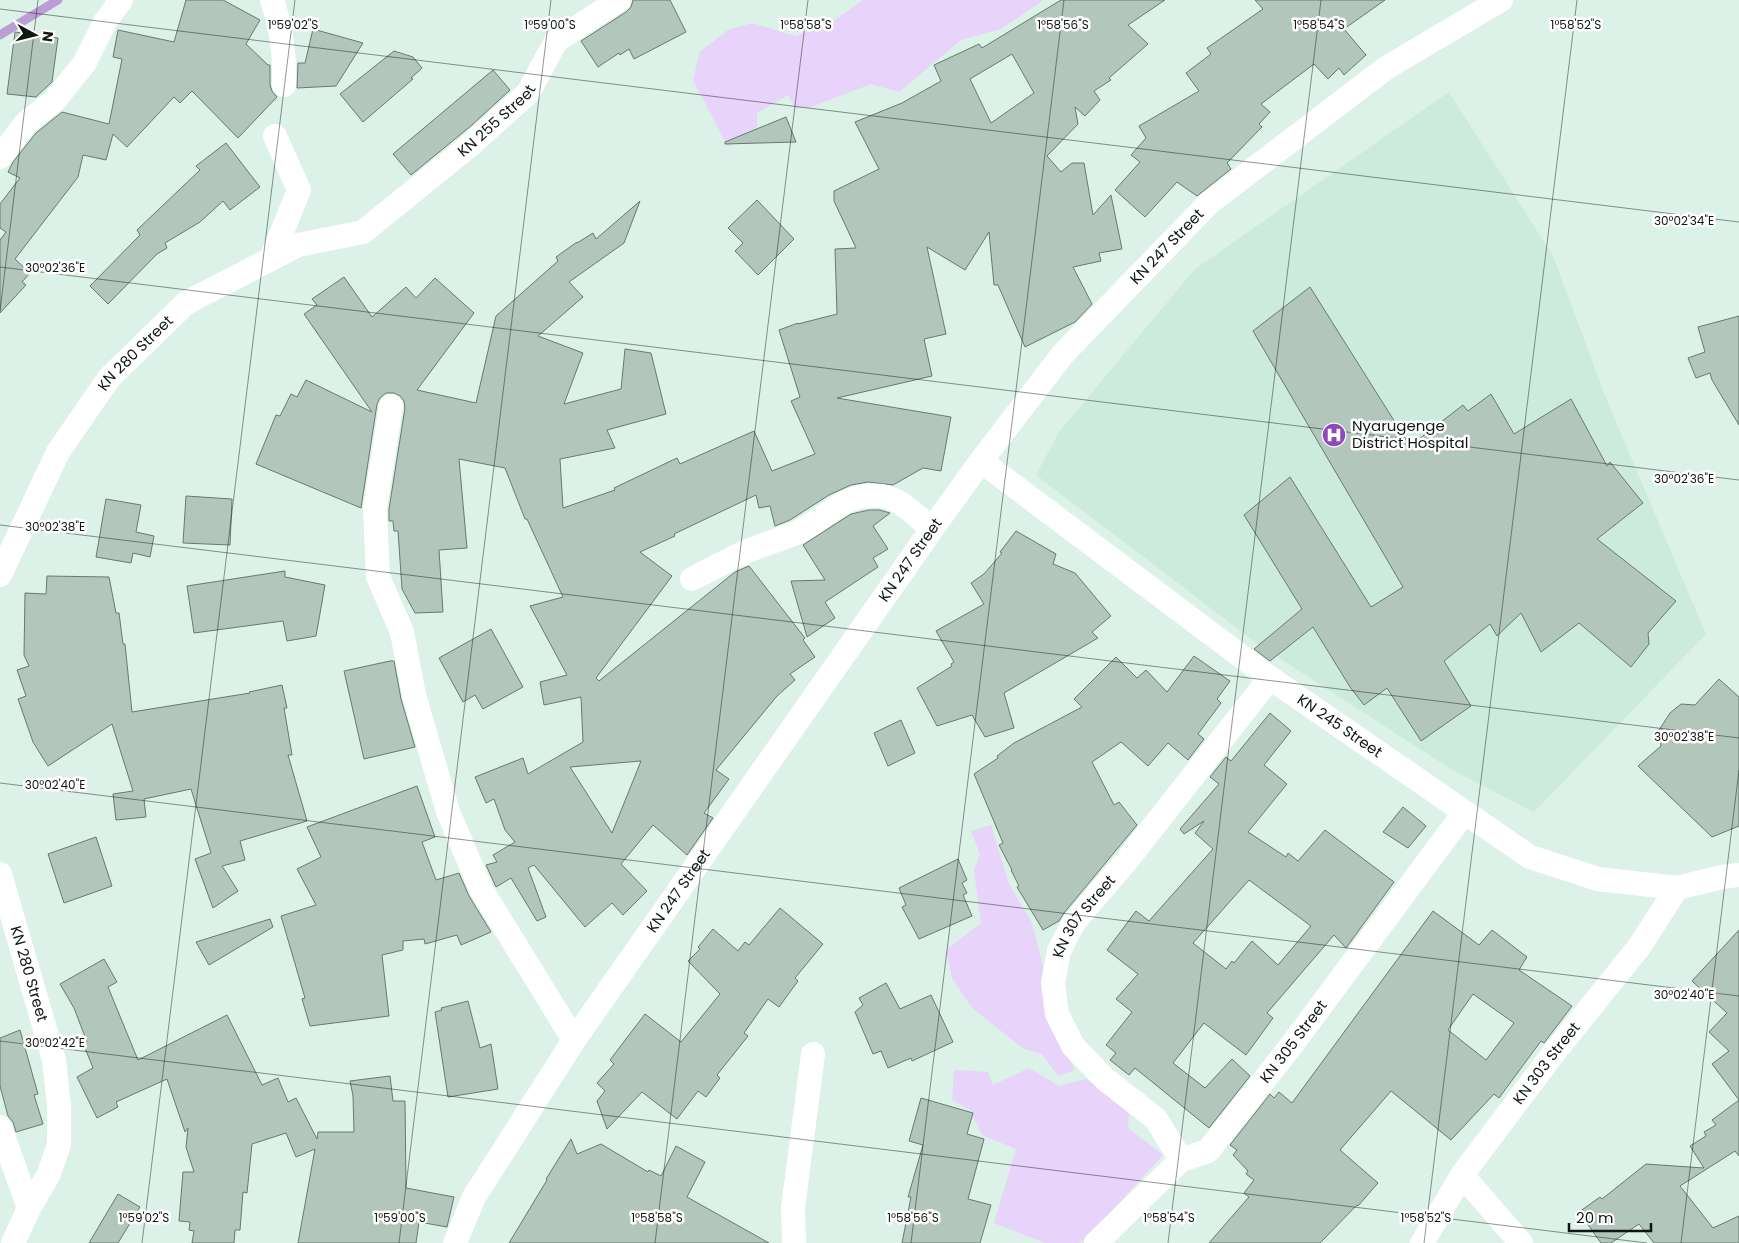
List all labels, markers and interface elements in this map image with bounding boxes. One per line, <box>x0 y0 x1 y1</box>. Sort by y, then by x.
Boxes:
north arrow <box>10 10 60 60</box>
text: 1°59'02"S <box>268 16 318 33</box>
text: 1°59'00"S <box>524 16 576 33</box>
text: 1°58'58"S <box>780 16 832 33</box>
text: 1°58'56"S <box>1037 16 1089 33</box>
text: 1°58'54"S <box>1293 16 1345 33</box>
text: 1°58'52"S <box>1551 16 1601 33</box>
text: N <box>37 30 58 43</box>
street label: KN 255 Street <box>453 81 541 161</box>
street label: KN 247 Street <box>1125 204 1208 289</box>
text: 30°02'34"E <box>1654 212 1714 229</box>
text: 30°02'36"E <box>25 259 85 276</box>
street label: KN 280 Street <box>92 310 177 395</box>
place label: Nyarugenge District Hospital <box>1352 415 1468 453</box>
hospital icon: Nyarugenge District Hospital <box>1321 422 1347 448</box>
text: 30°02'36"E <box>1654 470 1714 487</box>
street label: KN 247 Street <box>873 514 947 606</box>
text: 30°02'38"E <box>25 518 85 535</box>
street label: KN 245 Street <box>1293 689 1387 762</box>
text: 30°02'38"E <box>1654 728 1714 745</box>
text: 30°02'40"E <box>25 776 85 793</box>
street label: KN 247 Street <box>641 844 715 937</box>
street label: KN 307 Street <box>1047 870 1120 959</box>
street label: KN 280 Street <box>6 923 53 1024</box>
text: 30°02'40"E <box>1654 986 1714 1003</box>
street label: KN 305 Street <box>1255 996 1332 1087</box>
street label: KN 303 Street <box>1508 1017 1585 1108</box>
text: 30°02'42"E <box>25 1034 85 1051</box>
scale bar <box>1569 1200 1652 1232</box>
text: 20 m <box>1576 1207 1614 1228</box>
text: 1°59'02"S <box>119 1209 169 1226</box>
text: 1°59'00"S <box>374 1209 426 1226</box>
text: 1°58'58"S <box>631 1209 683 1226</box>
text: 1°58'56"S <box>887 1209 939 1226</box>
text: 1°58'54"S <box>1143 1209 1195 1226</box>
text: 1°58'52"S <box>1401 1209 1451 1226</box>

